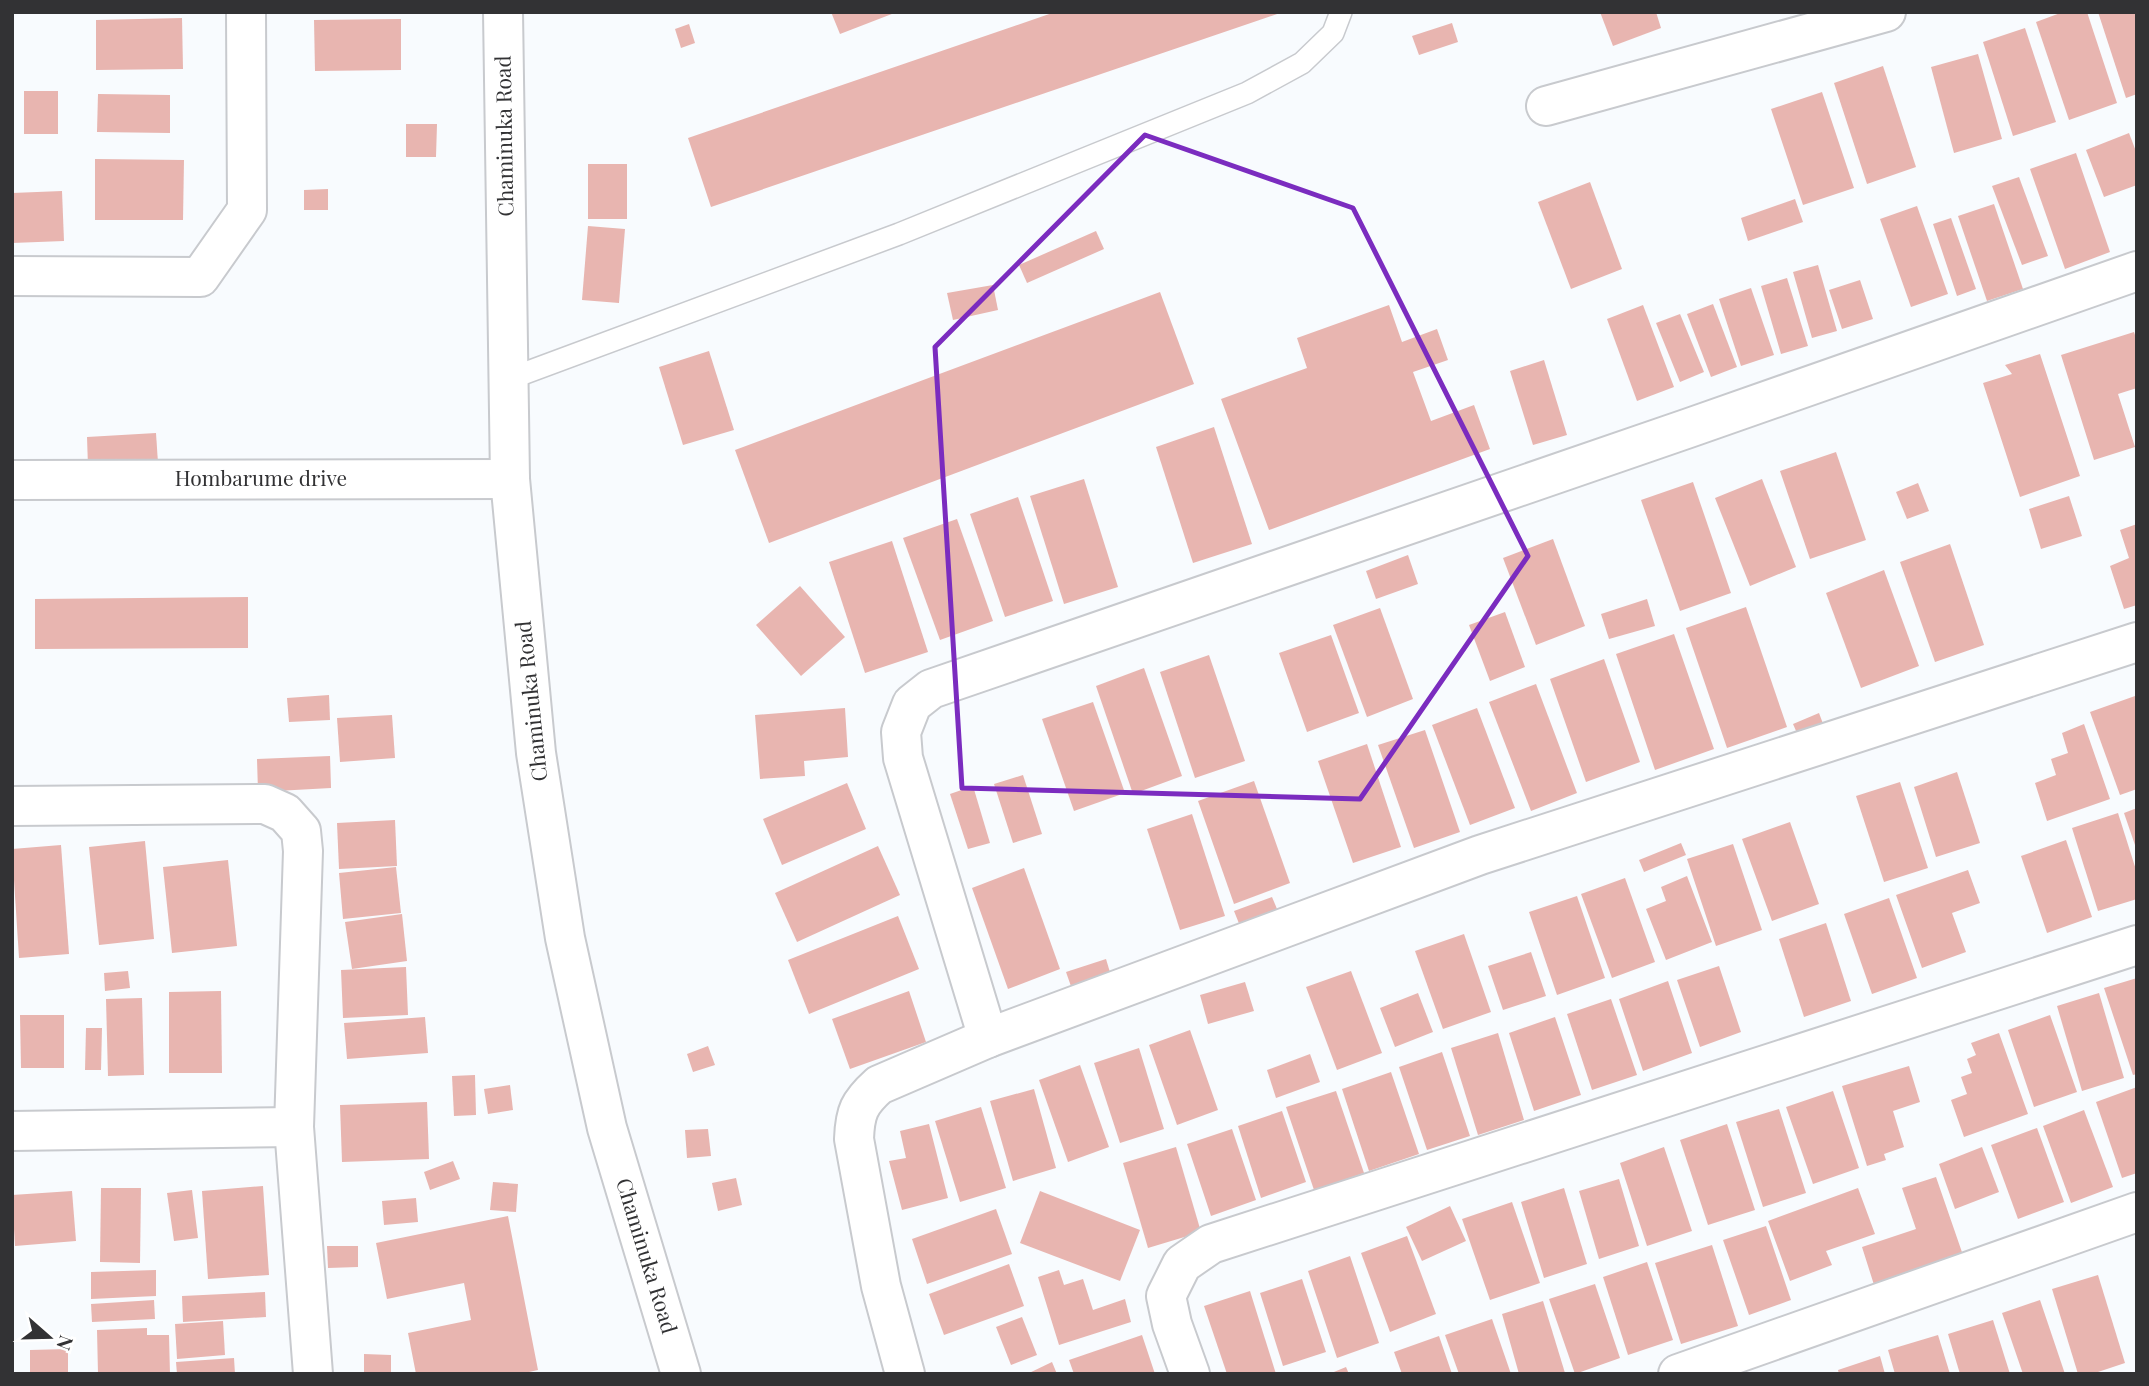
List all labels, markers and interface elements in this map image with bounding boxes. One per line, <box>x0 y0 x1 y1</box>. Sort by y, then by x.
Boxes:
street label: Chaminuka Road <box>488 55 518 217</box>
street label: Hombarume drive <box>175 463 347 491</box>
street label: Chaminuka Road <box>508 620 552 783</box>
street label: Chaminuka Road <box>611 1174 685 1337</box>
north arrow <box>14 1302 84 1372</box>
text: N <box>51 1332 80 1354</box>

